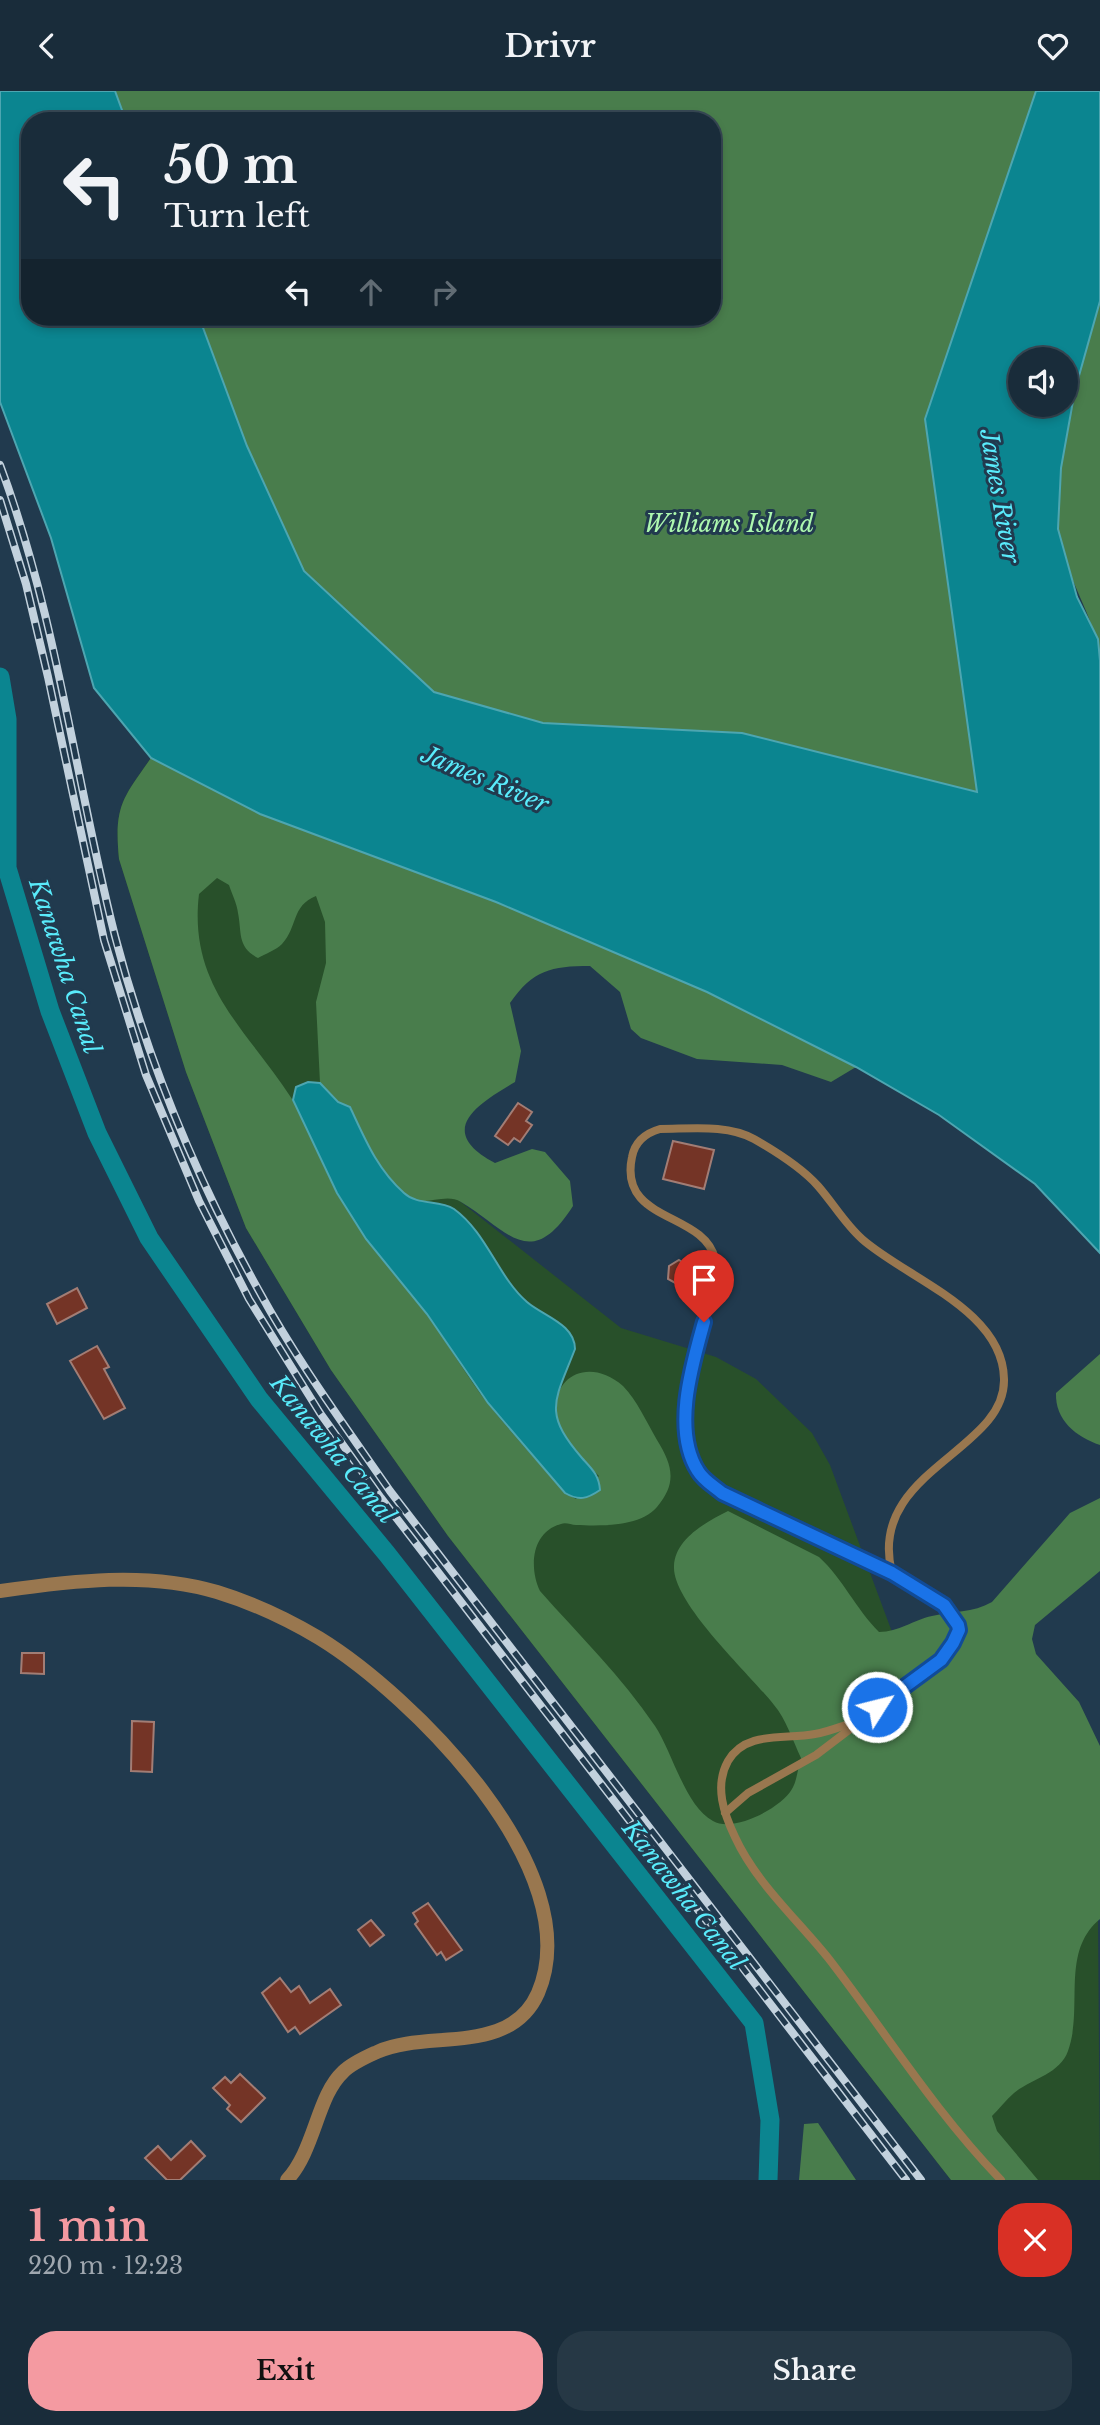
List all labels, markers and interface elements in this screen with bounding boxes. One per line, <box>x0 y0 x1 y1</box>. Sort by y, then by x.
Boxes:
text: Drivr <box>504 26 596 66</box>
icon: back <box>28 27 66 65</box>
icon: heart <box>1034 27 1072 65</box>
text: 50 m <box>164 135 297 196</box>
icon: left <box>49 140 140 231</box>
text: Turn left <box>164 196 310 236</box>
icon: left <box>279 273 317 311</box>
icon: ahead <box>352 273 390 311</box>
icon: right <box>425 273 463 311</box>
map controls <box>1008 347 1078 417</box>
button: sound <box>1008 347 1078 417</box>
water label: James River <box>974 426 1026 566</box>
park label: Williams Island <box>644 510 814 538</box>
water label: James River <box>416 739 554 819</box>
water label: Kanawha Canal <box>23 874 107 1058</box>
pin <box>674 1250 734 1322</box>
icon: arrive <box>685 1261 723 1299</box>
water label: Kanawha Canal <box>264 1368 402 1529</box>
position arrow <box>840 1670 914 1744</box>
water label: Kanawha Canal <box>616 1813 752 1976</box>
text: 1 min <box>28 2200 149 2252</box>
button: close <box>998 2203 1072 2277</box>
text: 220 m · 12:23 <box>28 2252 183 2280</box>
button: Exit <box>28 2331 543 2411</box>
button: Share <box>557 2331 1072 2411</box>

